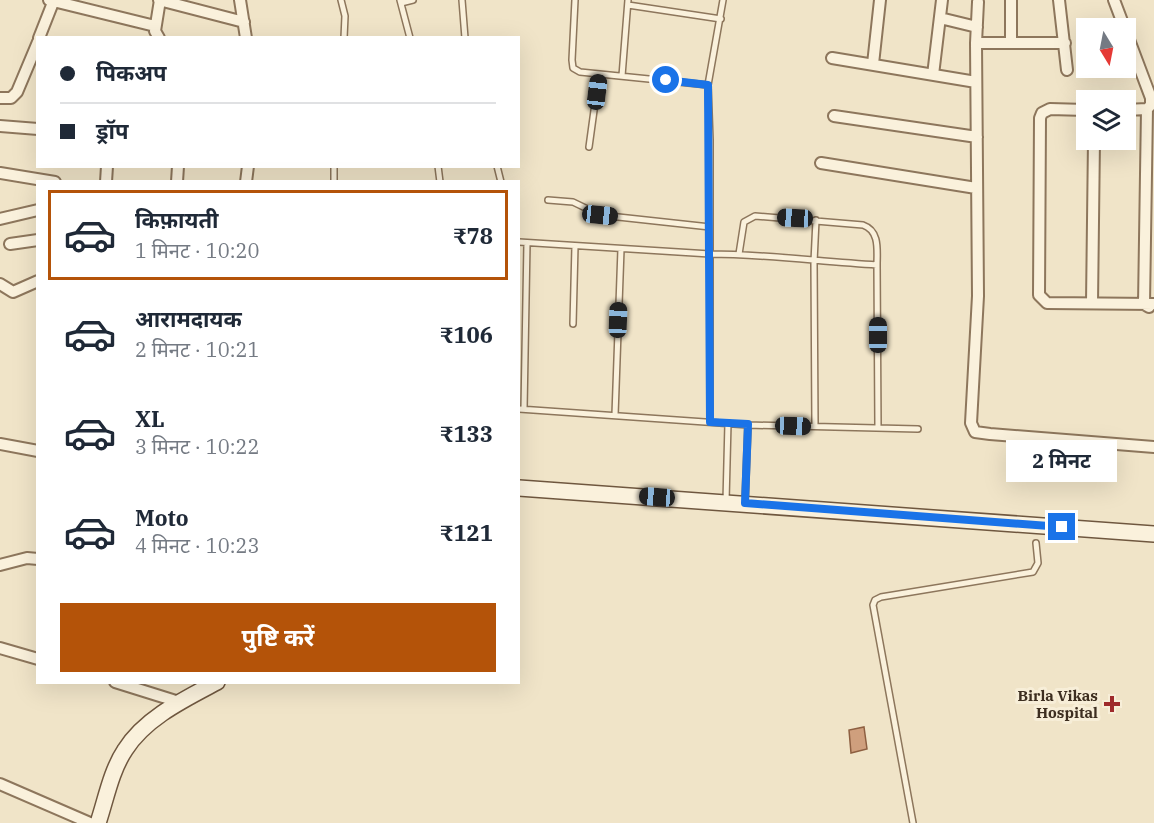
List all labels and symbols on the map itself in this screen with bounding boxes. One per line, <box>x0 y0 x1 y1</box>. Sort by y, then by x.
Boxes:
north arrow <box>1076 18 1136 78</box>
route start <box>652 66 679 93</box>
car <box>586 73 608 111</box>
car <box>581 204 619 226</box>
car <box>777 208 813 228</box>
car <box>608 302 628 338</box>
car <box>869 317 887 353</box>
car <box>775 416 811 436</box>
callout: 2 मिनट <box>1006 440 1118 482</box>
car <box>638 487 676 507</box>
route end <box>1048 513 1075 540</box>
place label: Birla Vikas Hospital <box>1017 686 1098 722</box>
marker: Birla Vikas Hospital <box>1103 695 1121 713</box>

